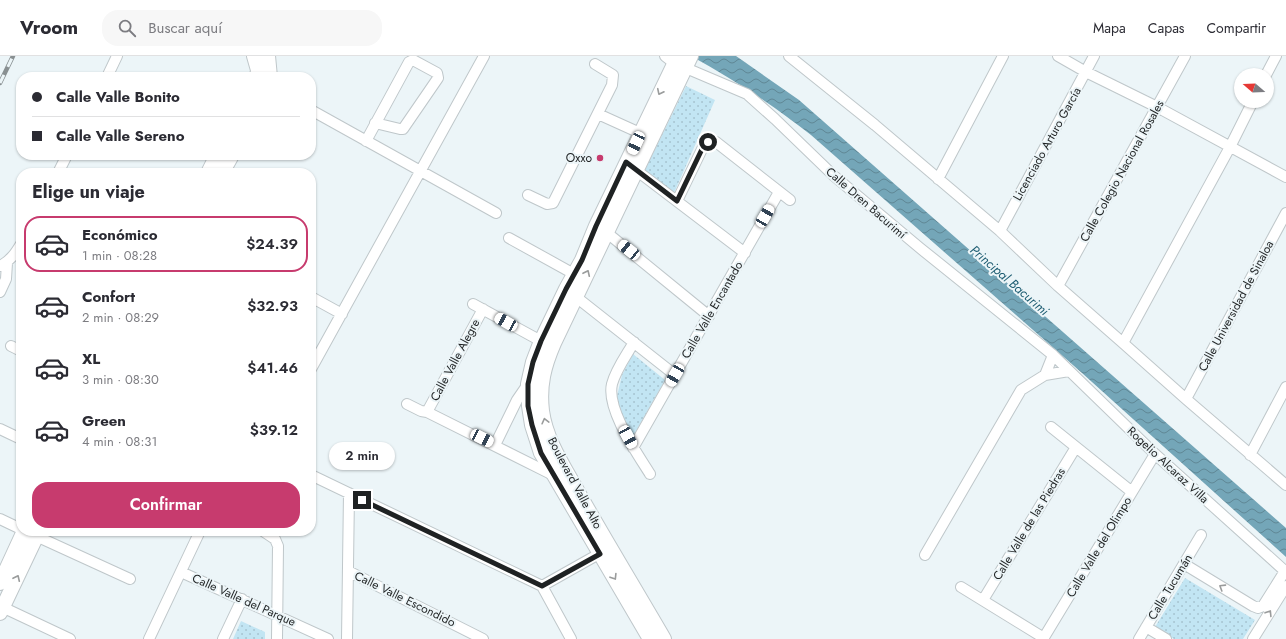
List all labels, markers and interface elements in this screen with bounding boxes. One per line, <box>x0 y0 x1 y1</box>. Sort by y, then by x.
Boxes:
search box <box>102 10 382 46</box>
text: Vroom <box>20 14 78 41</box>
icon: search <box>116 17 138 39</box>
text: Buscar aquí <box>148 17 222 39</box>
text: Mapa <box>1093 18 1126 38</box>
text: Capas <box>1148 18 1185 38</box>
text: Compartir <box>1207 18 1266 38</box>
north arrow <box>1234 68 1274 108</box>
map controls <box>1234 68 1274 108</box>
street label: Licenciado Arturo García <box>1008 84 1086 204</box>
text: Calle Valle Bonito <box>56 86 180 108</box>
one-way arrow <box>657 87 665 95</box>
street label: Calle Colegio Nacional Rosales <box>1075 97 1169 245</box>
text: Calle Valle Sereno <box>56 125 185 147</box>
car <box>625 130 647 156</box>
route start <box>699 133 717 151</box>
place label: Oxxo <box>566 149 592 167</box>
marker: Oxxo <box>595 153 605 163</box>
street label: Calle Dren Bacurimí <box>822 163 911 244</box>
text: Elige un viaje <box>32 179 145 205</box>
car <box>754 203 776 229</box>
text: Económico <box>82 224 157 246</box>
icon: car <box>34 226 70 262</box>
text: $24.39 <box>246 233 298 255</box>
street label: Calle Universidad de Sinaloa <box>1194 237 1278 375</box>
car <box>616 238 642 262</box>
water label: Principal Bacurimi <box>966 241 1054 320</box>
text: 1 min · 08:28 <box>82 246 157 265</box>
street label: Calle Valle Encantado <box>677 258 747 362</box>
one-way arrow <box>582 270 590 277</box>
text: Confort <box>82 286 135 308</box>
icon: car <box>34 288 70 324</box>
text: $32.93 <box>247 295 298 317</box>
text: 2 min · 08:29 <box>82 308 159 327</box>
car <box>493 311 519 333</box>
street label: Calle Valle Alegre <box>426 316 484 404</box>
text: XL <box>82 348 100 370</box>
icon: car <box>34 350 70 386</box>
text: $41.46 <box>247 357 298 379</box>
car <box>664 362 686 388</box>
text: 3 min · 08:30 <box>82 370 159 389</box>
text: Green <box>82 410 126 432</box>
icon: car <box>34 412 70 448</box>
one-way arrow <box>541 418 549 424</box>
text: $39.12 <box>250 419 298 441</box>
street label: Rogelio Alcaraz Villa <box>1123 422 1213 508</box>
car <box>617 424 639 450</box>
car <box>469 427 495 449</box>
text: 4 min · 08:31 <box>82 432 157 451</box>
street label: Boulevard Valle Alto <box>543 434 607 533</box>
callout: 2 min <box>329 442 395 470</box>
text: 2 min <box>345 446 379 465</box>
street label: Calle Valle de las Piedras <box>988 464 1070 584</box>
button: Confirmar <box>32 482 300 528</box>
route end <box>353 491 371 509</box>
street label: Calle Valle del Olimpo <box>1062 493 1136 601</box>
street label: Calle Tucumán <box>1143 551 1197 623</box>
street label: Calle Valle Escondido <box>351 567 459 631</box>
street label: Calle Valle del Parque <box>189 569 299 631</box>
one-way arrow <box>609 573 617 580</box>
one-way arrow <box>12 575 20 582</box>
one-way arrow <box>1219 585 1226 592</box>
one-way arrow <box>1265 610 1272 617</box>

